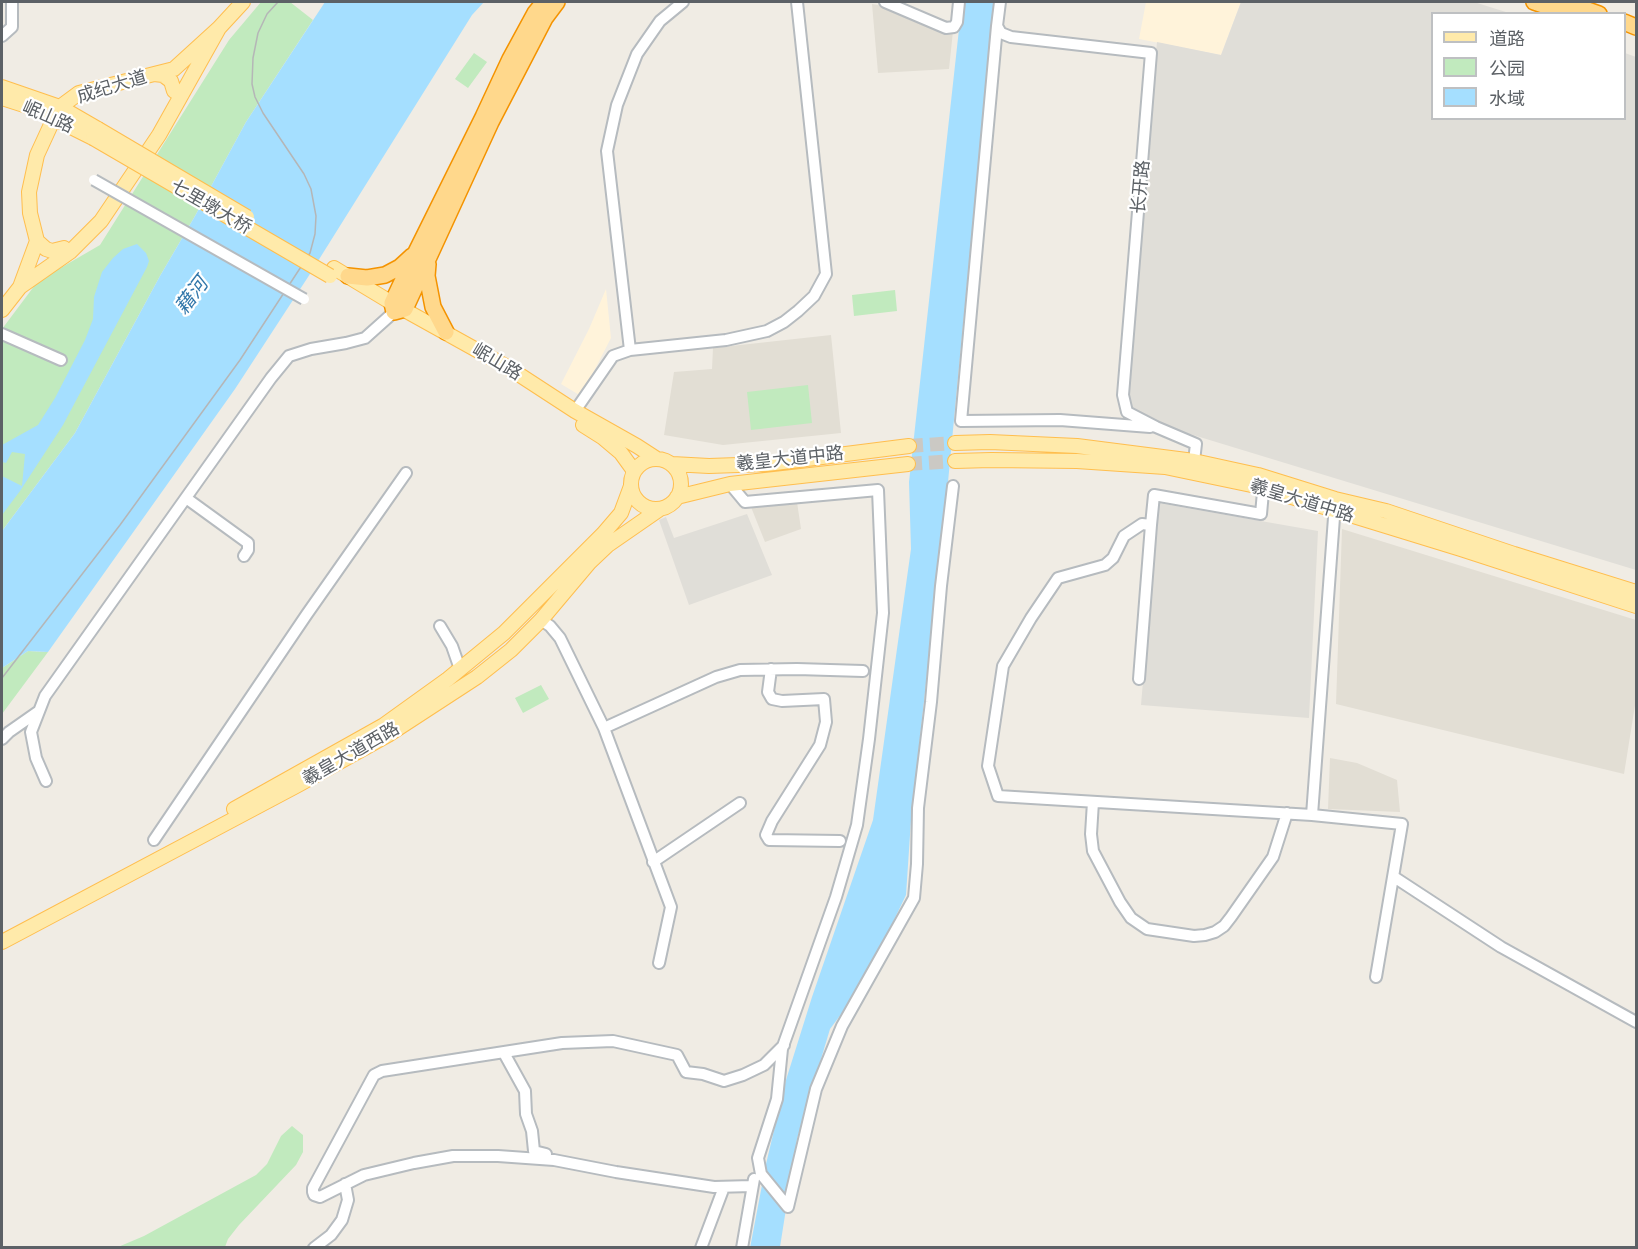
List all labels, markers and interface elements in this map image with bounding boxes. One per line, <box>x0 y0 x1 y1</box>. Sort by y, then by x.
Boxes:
legend <box>1431 12 1626 120</box>
text: 道路 <box>1489 28 1525 49</box>
text: 公园 <box>1489 58 1525 79</box>
street label: 成纪大道 <box>74 66 150 108</box>
text: 水域 <box>1489 88 1525 109</box>
street label: 岷山路 <box>19 96 77 138</box>
street label: 长开路 <box>1128 159 1154 215</box>
street label: 七里墩大桥 <box>167 175 255 239</box>
water label: 藉河 <box>170 273 214 319</box>
street label: 岷山路 <box>468 339 526 385</box>
street label: 羲皇大道中路 <box>735 443 845 475</box>
street label: 羲皇大道中路 <box>1247 475 1357 527</box>
street label: 羲皇大道西路 <box>299 718 403 790</box>

